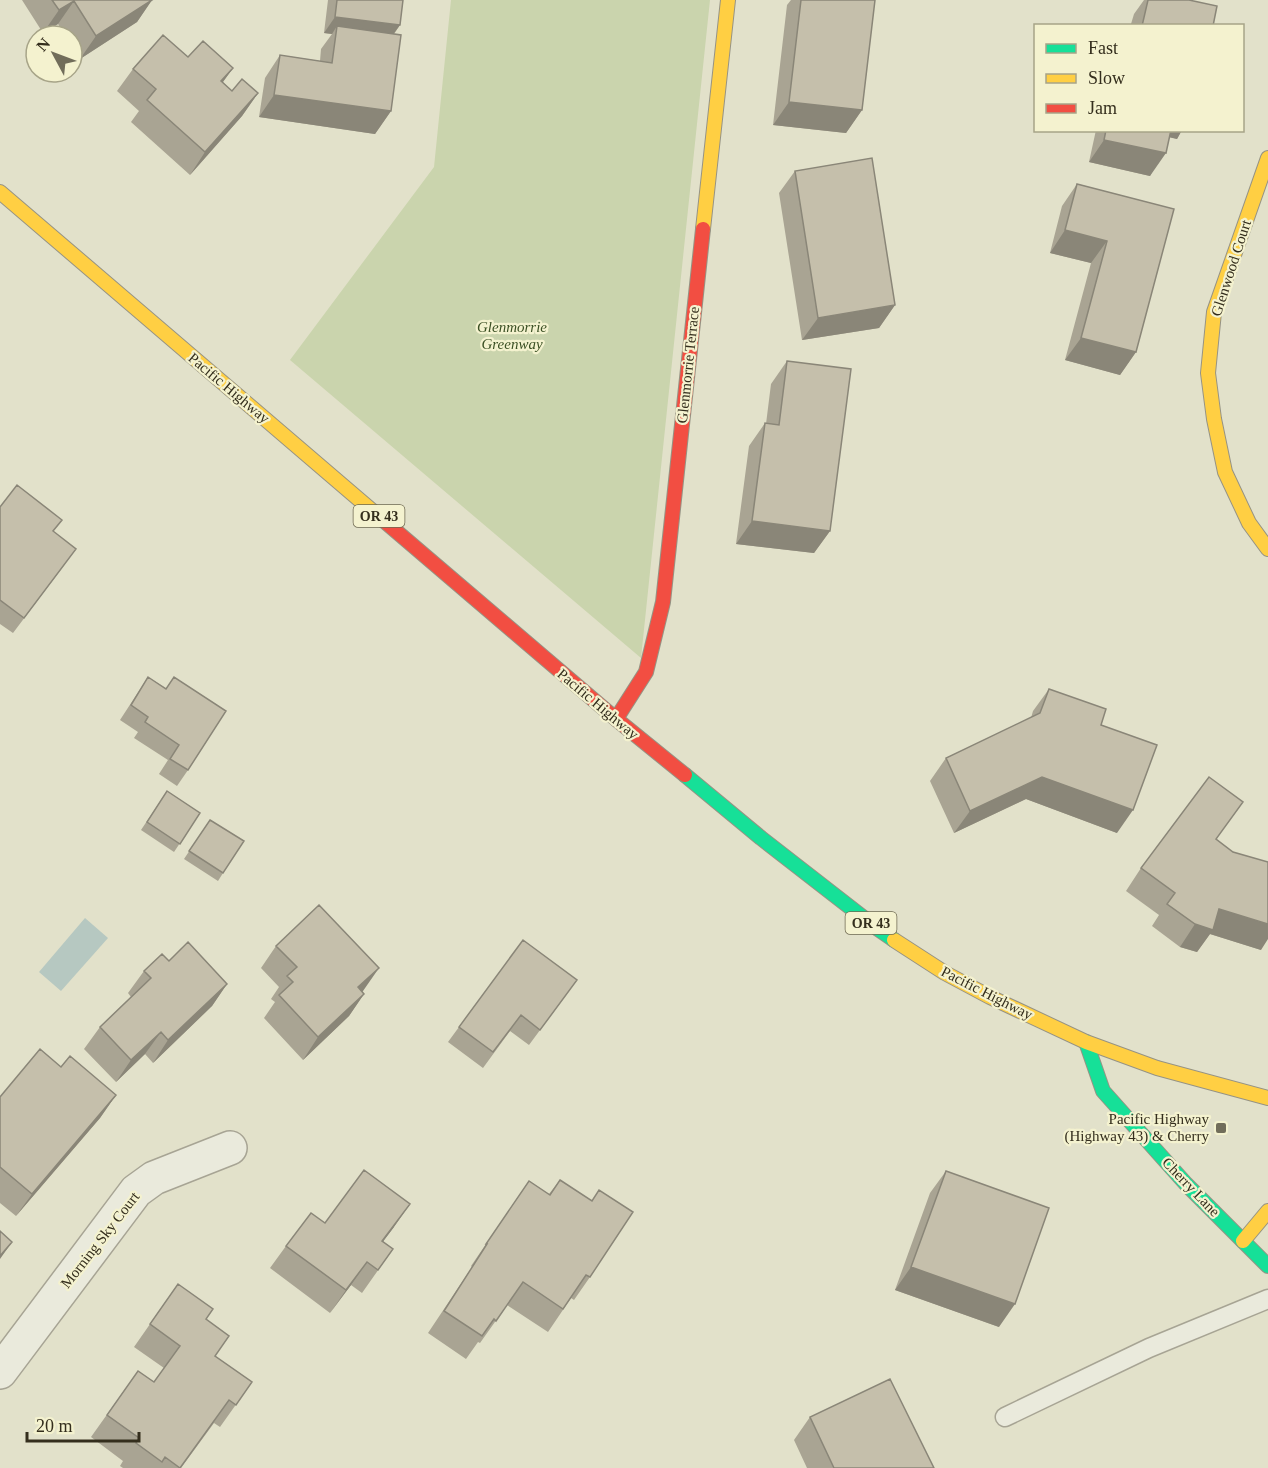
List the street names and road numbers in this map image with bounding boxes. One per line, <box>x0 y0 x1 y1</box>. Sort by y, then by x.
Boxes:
street label: Glenwood Court <box>1208 217 1254 318</box>
street label: Glenmorrie Terrace <box>674 305 702 424</box>
street label: Pacific Highway <box>185 350 273 427</box>
road number: OR 43 <box>354 505 404 527</box>
street label: Pacific Highway <box>554 666 642 743</box>
road number: OR 43 <box>846 912 896 934</box>
street label: Pacific Highway <box>939 963 1036 1023</box>
street label: Cherry Lane <box>1159 1154 1223 1220</box>
street label: Morning Sky Court <box>58 1188 143 1291</box>

